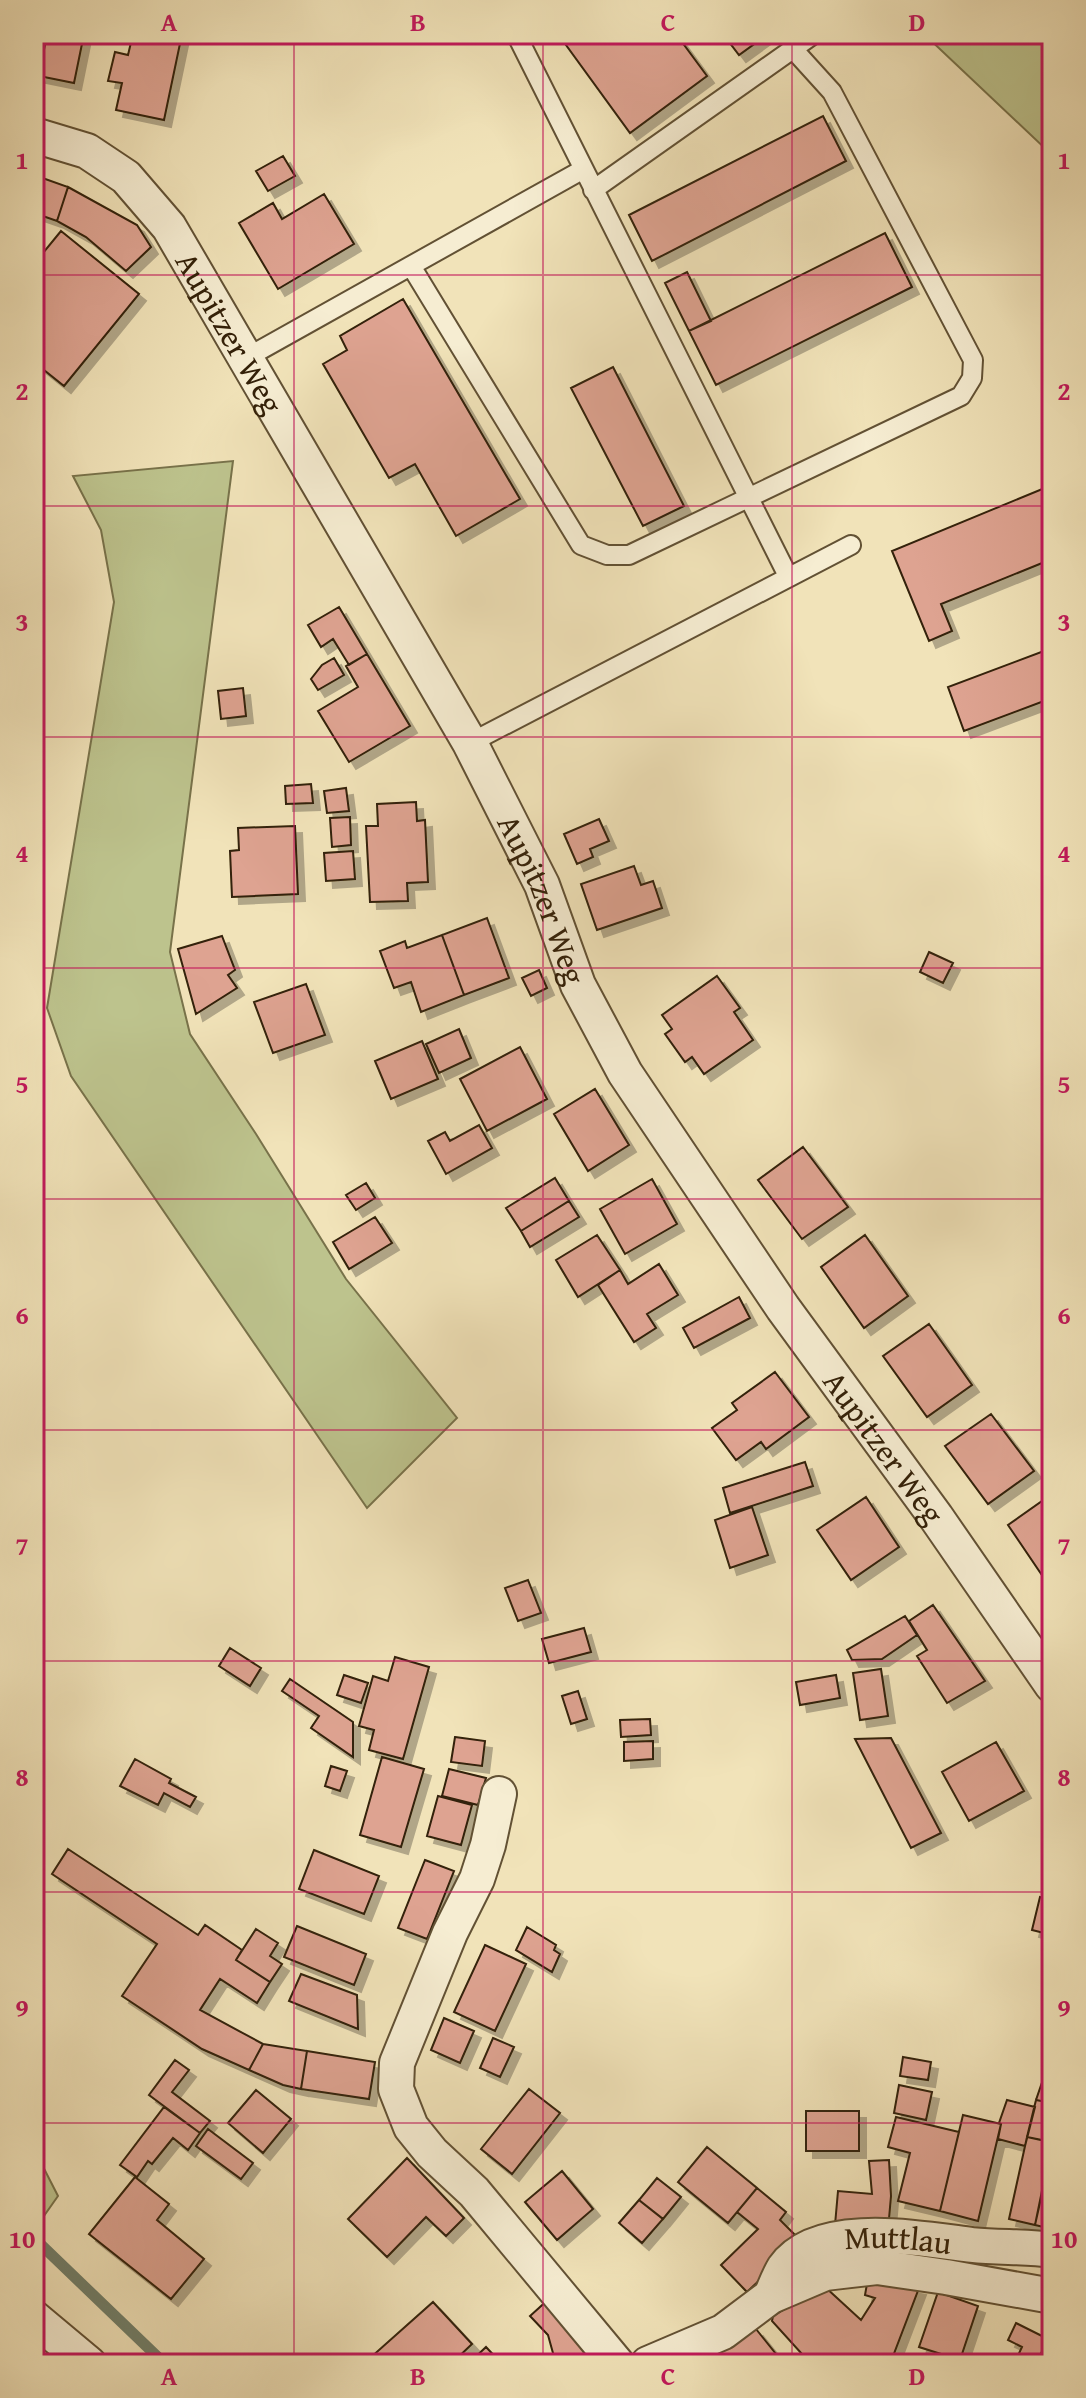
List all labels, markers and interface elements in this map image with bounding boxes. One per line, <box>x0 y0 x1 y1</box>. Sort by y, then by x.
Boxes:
text: A <box>161 2 178 41</box>
text: B <box>410 2 426 41</box>
text: C <box>661 2 675 41</box>
text: D <box>909 2 925 41</box>
text: 1 <box>15 140 29 179</box>
text: 1 <box>1057 140 1071 179</box>
street label: Aupitzer Weg <box>165 242 296 422</box>
text: 2 <box>15 371 29 410</box>
text: 2 <box>1057 371 1071 410</box>
text: 3 <box>15 602 29 641</box>
text: 3 <box>1057 602 1071 641</box>
street label: Aupitzer Weg <box>486 806 599 990</box>
text: 4 <box>15 833 29 872</box>
text: 4 <box>1057 833 1071 872</box>
text: 5 <box>15 1064 29 1103</box>
text: 5 <box>1057 1064 1071 1103</box>
text: 6 <box>15 1295 29 1334</box>
text: 6 <box>1057 1295 1071 1334</box>
street label: Aupitzer Weg <box>812 1360 957 1534</box>
text: 7 <box>15 1526 29 1565</box>
text: 7 <box>1057 1526 1071 1565</box>
text: 8 <box>15 1757 29 1796</box>
text: 8 <box>1057 1757 1071 1796</box>
text: 9 <box>15 1988 29 2027</box>
text: 9 <box>1057 1988 1071 2027</box>
street label: Muttlau <box>843 2212 955 2266</box>
text: 10 <box>9 2219 35 2258</box>
text: 10 <box>1051 2219 1077 2258</box>
text: A <box>161 2356 178 2395</box>
text: B <box>410 2356 426 2395</box>
text: C <box>661 2356 675 2395</box>
text: D <box>909 2356 925 2395</box>

